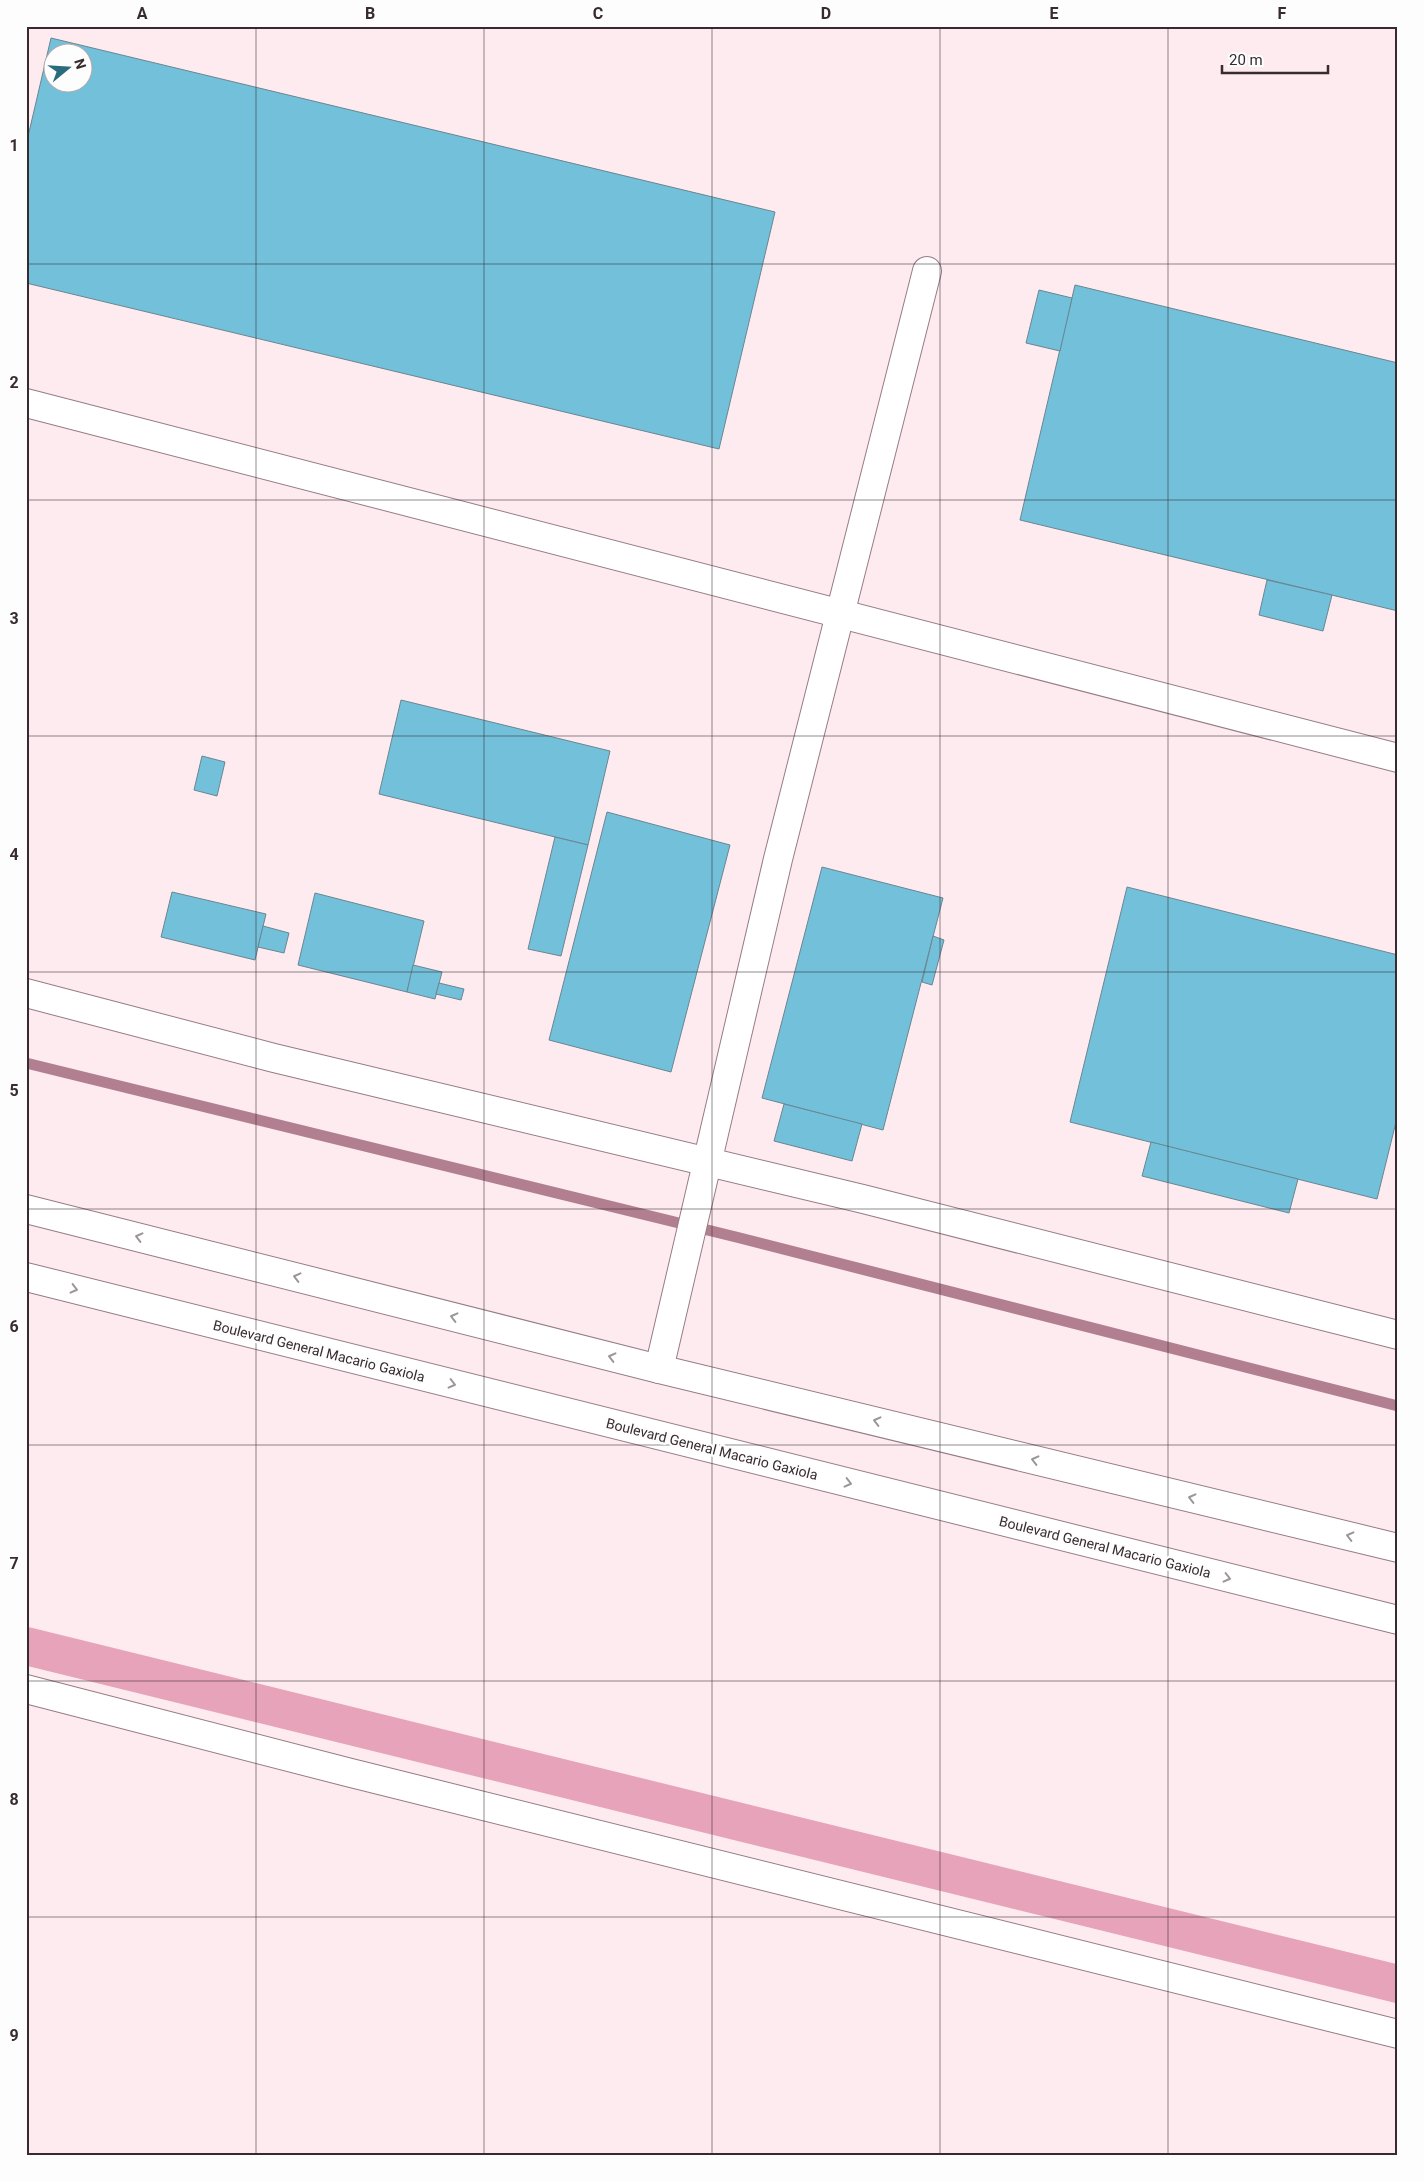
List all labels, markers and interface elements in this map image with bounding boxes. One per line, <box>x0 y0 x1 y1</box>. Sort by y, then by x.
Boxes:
text: A <box>137 4 148 23</box>
text: B <box>365 4 375 23</box>
text: C <box>593 4 603 23</box>
text: D <box>821 4 831 23</box>
text: E <box>1050 4 1059 23</box>
text: F <box>1278 4 1287 23</box>
north arrow <box>42 42 92 92</box>
scale bar <box>1222 42 1328 74</box>
text: 20 m <box>1229 51 1263 69</box>
text: N <box>71 57 90 71</box>
text: 1 <box>9 136 19 155</box>
text: 2 <box>9 373 19 392</box>
text: 3 <box>9 609 19 628</box>
text: 4 <box>9 845 19 864</box>
text: 5 <box>9 1081 19 1100</box>
one-way arrow <box>136 1233 144 1243</box>
one-way arrow <box>292 1272 301 1283</box>
one-way arrow <box>69 1283 78 1294</box>
one-way arrow <box>450 1312 459 1323</box>
text: 6 <box>9 1317 19 1336</box>
street label: Boulevard General Macario Gaxiola <box>212 1317 426 1385</box>
one-way arrow <box>607 1352 616 1363</box>
one-way arrow <box>447 1378 456 1389</box>
street label: Boulevard General Macario Gaxiola <box>605 1415 819 1483</box>
one-way arrow <box>872 1416 881 1427</box>
one-way arrow <box>1030 1455 1039 1466</box>
one-way arrow <box>844 1477 853 1488</box>
one-way arrow <box>1188 1493 1197 1504</box>
street label: Boulevard General Macario Gaxiola <box>998 1513 1212 1581</box>
one-way arrow <box>1346 1531 1355 1542</box>
text: 7 <box>9 1554 19 1573</box>
one-way arrow <box>1222 1572 1230 1582</box>
text: 8 <box>9 1790 19 1809</box>
text: 9 <box>9 2026 19 2045</box>

